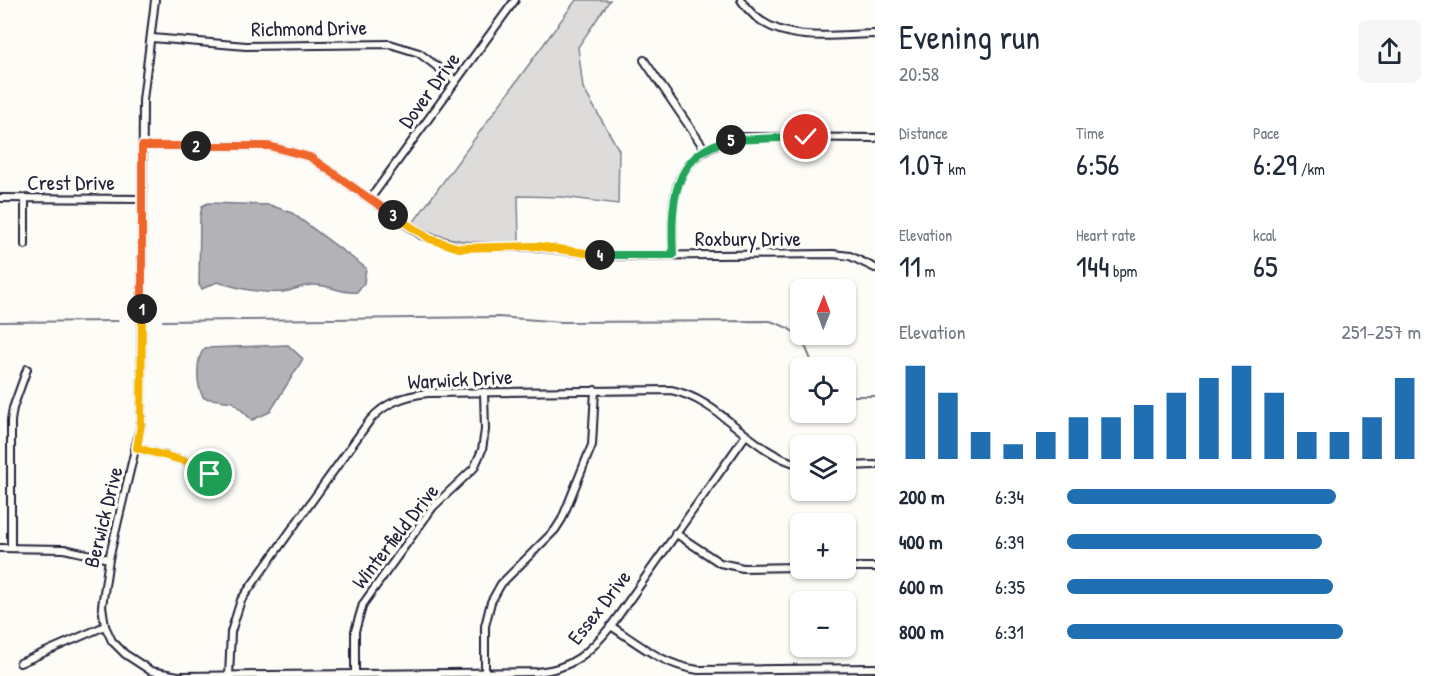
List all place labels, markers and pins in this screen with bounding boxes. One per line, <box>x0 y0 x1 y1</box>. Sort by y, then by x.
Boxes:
pin <box>780 111 831 162</box>
pin: 5 <box>716 125 746 155</box>
pin: 2 <box>181 131 211 161</box>
pin: 3 <box>378 200 408 230</box>
pin: 4 <box>585 240 615 270</box>
pin: 1 <box>127 294 157 324</box>
pin <box>184 448 235 499</box>

